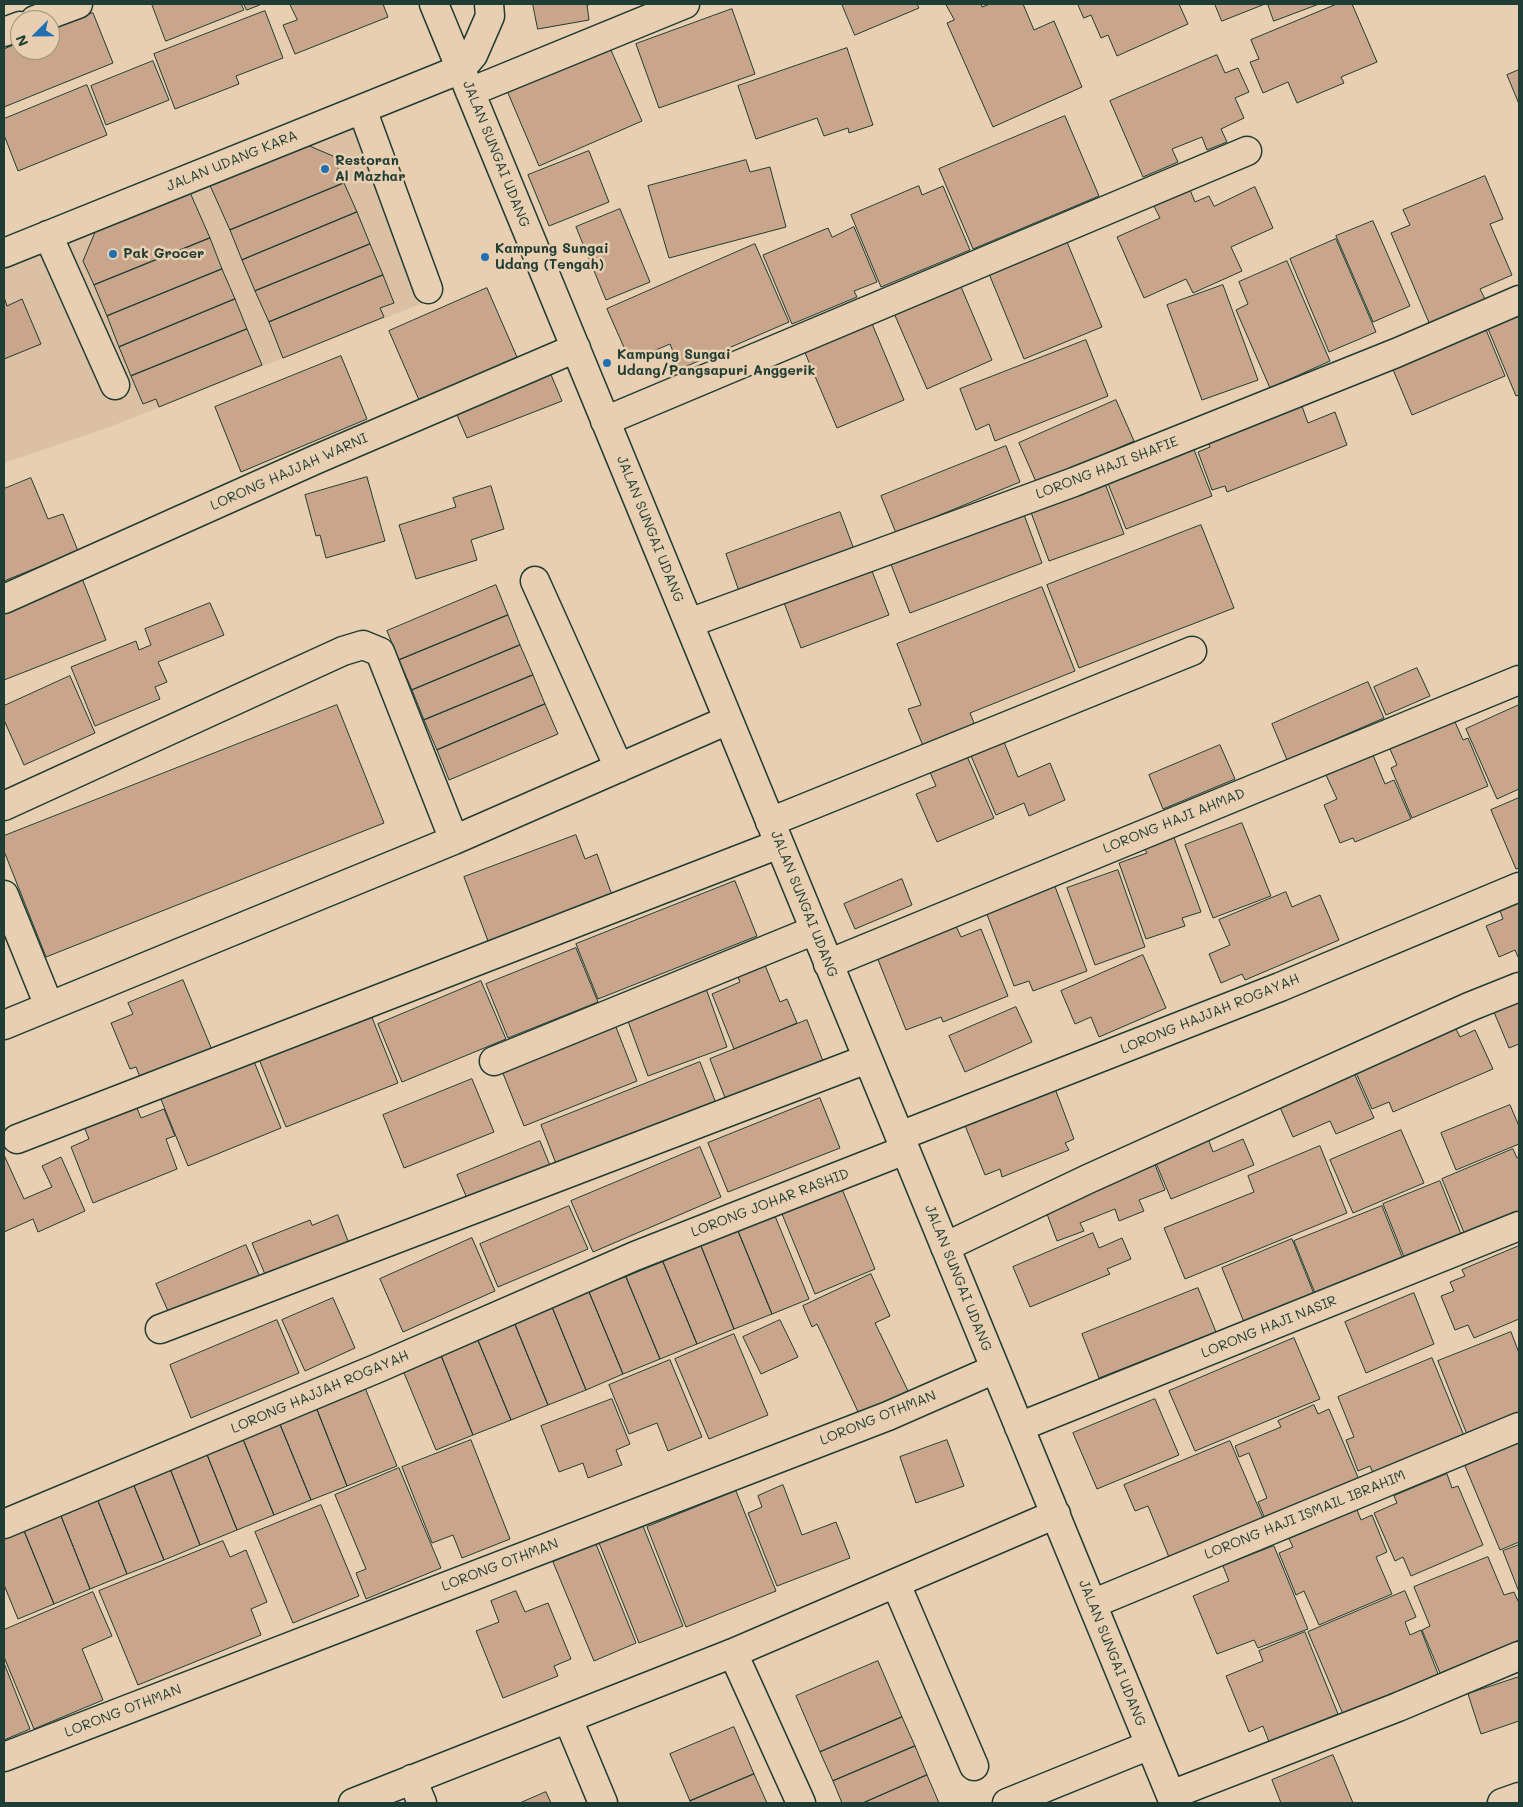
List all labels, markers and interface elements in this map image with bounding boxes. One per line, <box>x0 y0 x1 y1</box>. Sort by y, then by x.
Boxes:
north arrow <box>10 10 60 60</box>
text: N <box>11 32 32 49</box>
street label: JALAN SUNGAI UDANG <box>459 78 533 230</box>
street label: JALAN UDANG KARA <box>164 127 300 195</box>
place label: Restoran Al Mazhar <box>335 153 405 186</box>
marker: Restoran Al Mazhar <box>319 163 331 175</box>
place label: Kampung Sungai Udang (Tengah) <box>495 241 609 274</box>
place label: Pak Grocer <box>123 246 204 262</box>
marker: Pak Grocer <box>107 248 119 260</box>
marker: Kampung Sungai Udang (Tengah) <box>479 251 491 263</box>
place label: Kampung Sungai Udang/Pangsapuri Anggerik <box>617 347 815 380</box>
marker: Kampung Sungai Udang/Pangsapuri Anggerik <box>601 357 613 369</box>
street label: LORONG HAJJAH WARNI <box>208 430 370 514</box>
street label: LORONG HAJI SHAFIE <box>1033 433 1181 503</box>
street label: JALAN SUNGAI UDANG <box>613 453 687 605</box>
street label: LORONG HAJI AHMAD <box>1100 785 1248 857</box>
street label: JALAN SUNGAI UDANG <box>767 828 841 980</box>
street label: LORONG HAJJAH ROGAYAH <box>1118 970 1302 1058</box>
street label: LORONG JOHAR RASHID <box>689 1165 851 1241</box>
street label: JALAN SUNGAI UDANG <box>921 1202 995 1354</box>
street label: LORONG HAJI NASIR <box>1199 1292 1339 1362</box>
street label: LORONG HAJJAH ROGAYAH <box>228 1347 412 1437</box>
street label: LORONG OTHMAN <box>817 1387 939 1449</box>
street label: LORONG HAJI ISMAIL IBRAHIM <box>1202 1467 1408 1563</box>
street label: LORONG OTHMAN <box>439 1535 561 1595</box>
street label: JALAN SUNGAI UDANG <box>1075 1577 1149 1729</box>
street label: LORONG OTHMAN <box>62 1681 184 1741</box>

